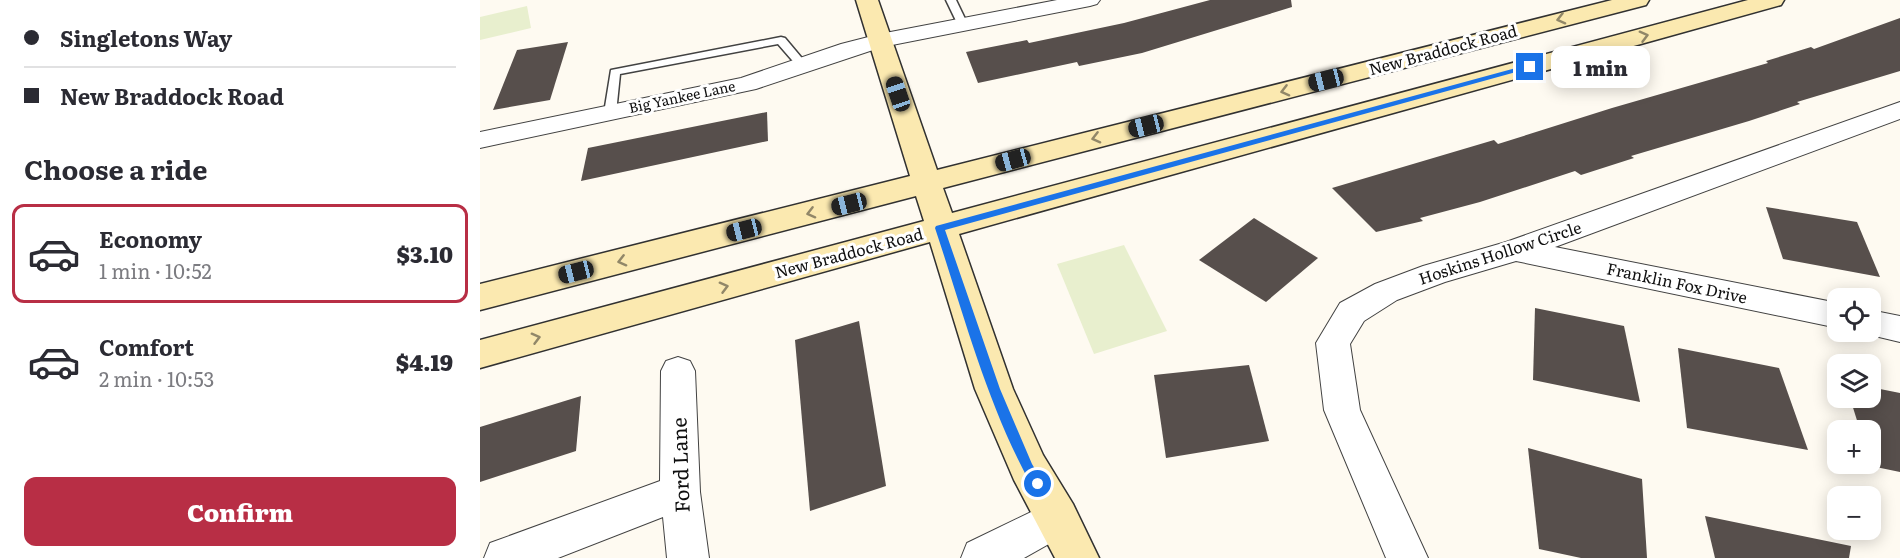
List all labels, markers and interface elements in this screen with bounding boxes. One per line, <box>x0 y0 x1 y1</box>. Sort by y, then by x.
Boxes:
one-way arrow <box>1556 12 1566 25</box>
street label: New Braddock Road <box>1366 18 1520 80</box>
text: Singletons Way <box>60 21 232 54</box>
one-way arrow <box>1639 30 1649 43</box>
callout: 1 min <box>1551 46 1650 88</box>
text: 1 min <box>1573 52 1628 82</box>
route end <box>1516 53 1543 80</box>
car <box>1306 67 1346 93</box>
car <box>884 74 912 114</box>
street label: Big Yankee Lane <box>627 75 737 117</box>
text: New Braddock Road <box>60 79 284 112</box>
one-way arrow <box>1280 83 1290 96</box>
car <box>1126 113 1166 139</box>
one-way arrow <box>1091 131 1101 144</box>
car <box>993 147 1033 173</box>
text: Choose a ride <box>24 148 207 188</box>
car <box>829 191 869 217</box>
one-way arrow <box>806 206 816 219</box>
street label: Hoskins Hollow Circle <box>1415 214 1584 290</box>
car <box>724 217 764 243</box>
street label: New Braddock Road <box>772 221 926 283</box>
text: Economy <box>99 222 202 255</box>
icon: car <box>27 227 81 281</box>
text: $3.10 <box>397 237 453 270</box>
one-way arrow <box>617 253 627 266</box>
text: 1 min · 10:52 <box>99 255 212 285</box>
street label: Franklin Fox Drive <box>1605 255 1750 309</box>
car <box>556 259 596 285</box>
one-way arrow <box>719 281 729 294</box>
map controls <box>1827 288 1881 540</box>
button: locate <box>1827 288 1881 342</box>
text: Comfort <box>99 330 194 363</box>
one-way arrow <box>531 333 541 346</box>
icon: car <box>27 335 81 389</box>
text: $4.19 <box>396 345 453 378</box>
button: layers <box>1827 354 1881 408</box>
text: 2 min · 10:53 <box>99 363 214 393</box>
street label: Ford Lane <box>662 417 696 513</box>
button: + <box>1827 420 1881 474</box>
route start <box>1024 470 1051 497</box>
button: Confirm <box>24 477 456 546</box>
button: − <box>1827 486 1881 540</box>

